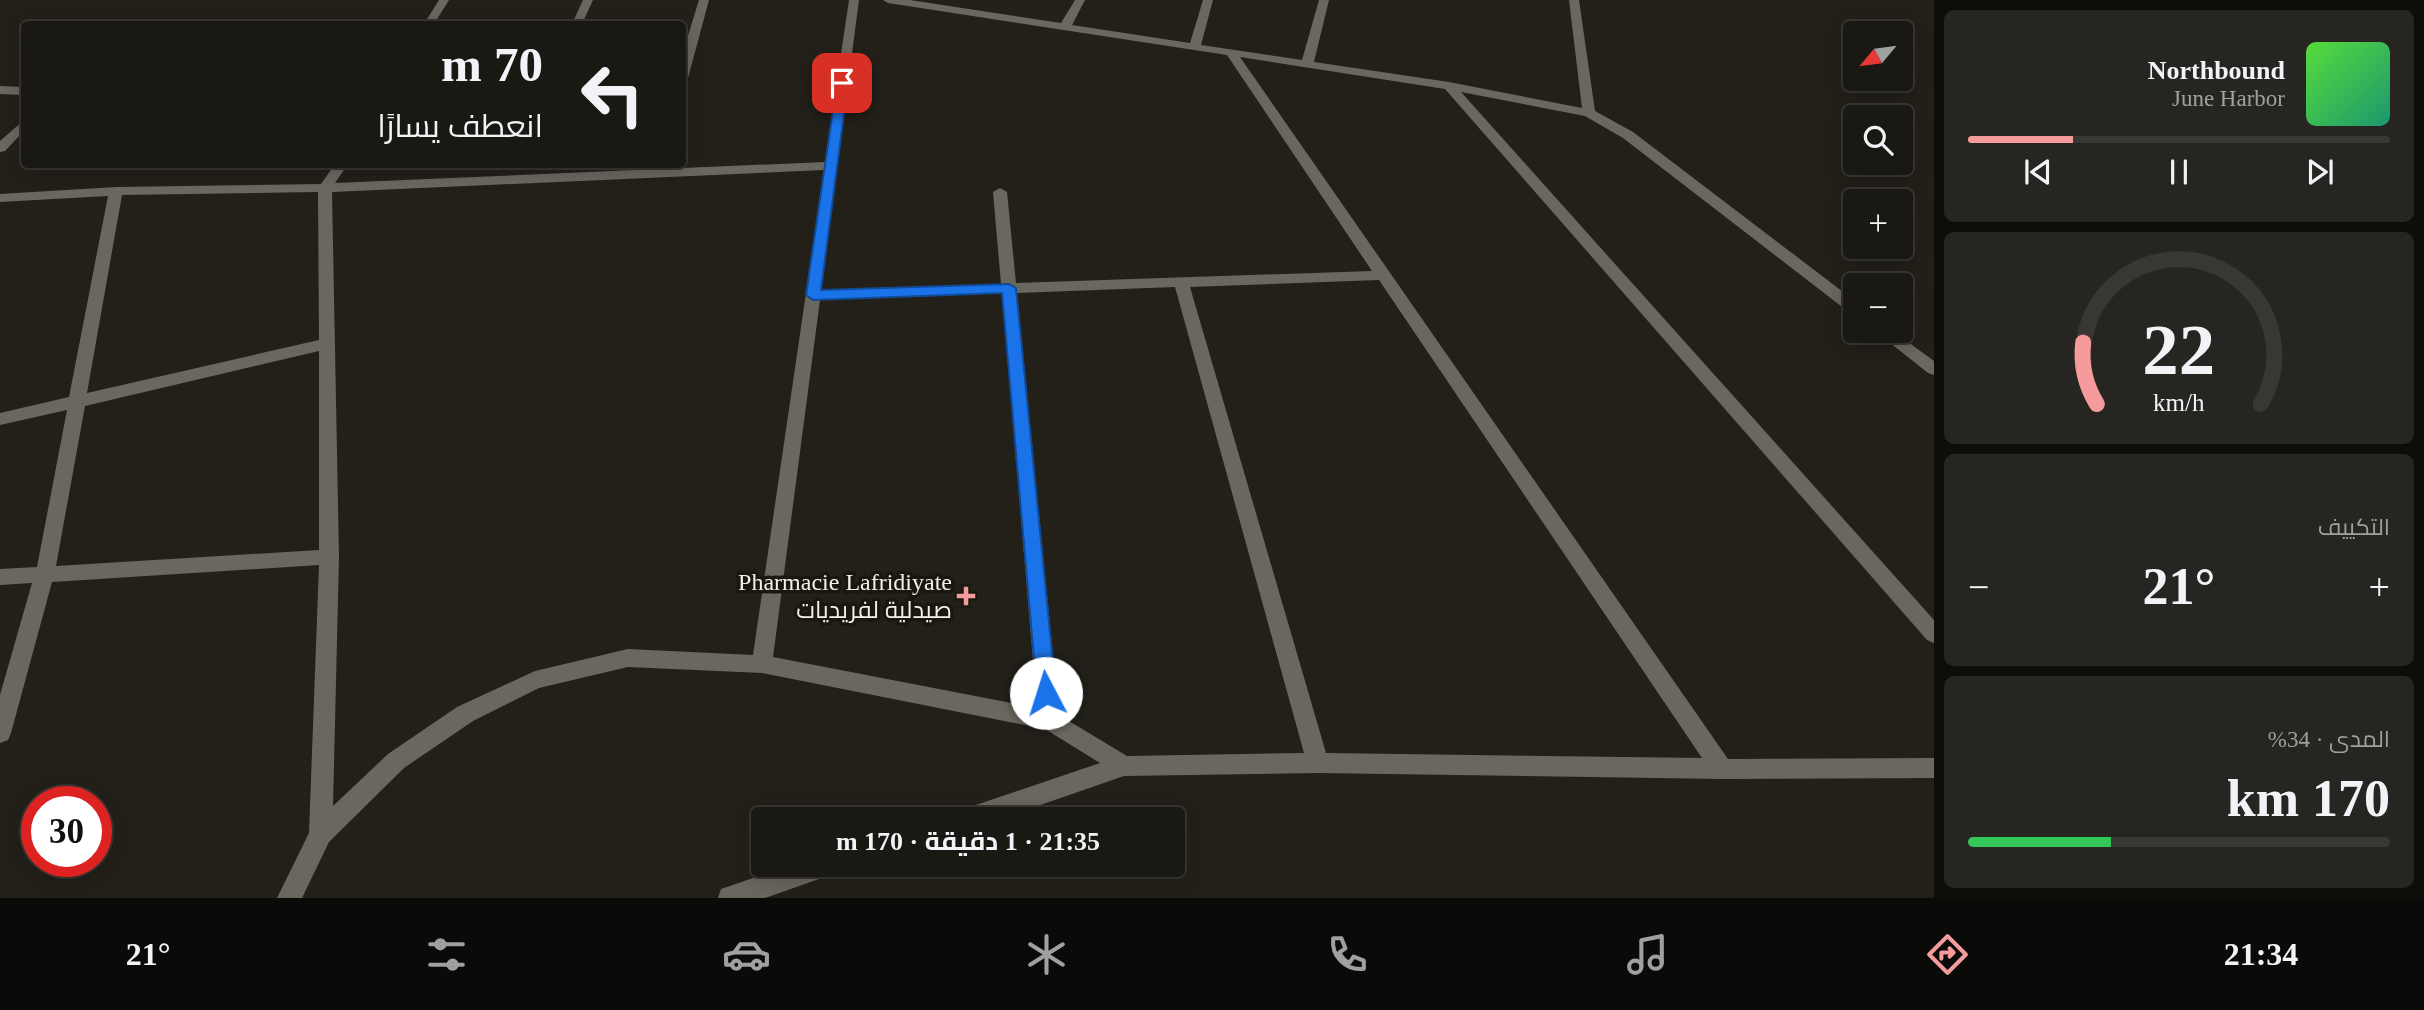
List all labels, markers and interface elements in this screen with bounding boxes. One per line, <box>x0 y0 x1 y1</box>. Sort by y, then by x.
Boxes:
north arrow <box>1843 21 1913 91</box>
map controls <box>1843 21 1913 343</box>
text: 70 m <box>441 37 543 92</box>
icon: left <box>567 49 658 140</box>
pin <box>812 53 872 113</box>
text: Northbound <box>2148 56 2285 85</box>
icon: arrive <box>823 64 861 102</box>
text: June Harbor <box>2172 86 2285 111</box>
button: search <box>1843 105 1913 175</box>
text: انعطف يسارًا <box>377 108 543 144</box>
icon: previous <box>2019 153 2057 191</box>
icon: pause <box>2160 153 2198 191</box>
icon: next <box>2301 153 2339 191</box>
button: + <box>1843 189 1913 259</box>
button: − <box>1843 273 1913 343</box>
text: 22 <box>2143 309 2215 390</box>
text: km/h <box>2153 389 2205 416</box>
text: التكييف <box>2318 515 2390 540</box>
text: 21° <box>2143 558 2215 615</box>
text: − <box>1968 566 1989 608</box>
text: + <box>2369 566 2390 608</box>
place label: Pharmacie Lafridiyate صيدلية لفريديات <box>738 569 952 623</box>
marker: Pharmacie Lafridiyate صيدلية لفريديات <box>958 588 974 604</box>
position arrow <box>1009 656 1083 730</box>
text: المدى · 34% <box>2268 727 2390 752</box>
text: 170 km <box>2227 770 2390 827</box>
speed limit sign: 30 <box>21 786 112 877</box>
text: 21:35 · 1 دقيقة · 170 m <box>836 827 1100 856</box>
icon: filters <box>422 930 471 979</box>
icon: car <box>722 930 771 979</box>
icon: climate <box>1022 930 1071 979</box>
icon: phone <box>1323 930 1372 979</box>
icon: music <box>1623 930 1672 979</box>
icon: directions <box>1923 930 1972 979</box>
text: 21° <box>126 936 171 972</box>
text: 21:34 <box>2224 936 2298 972</box>

